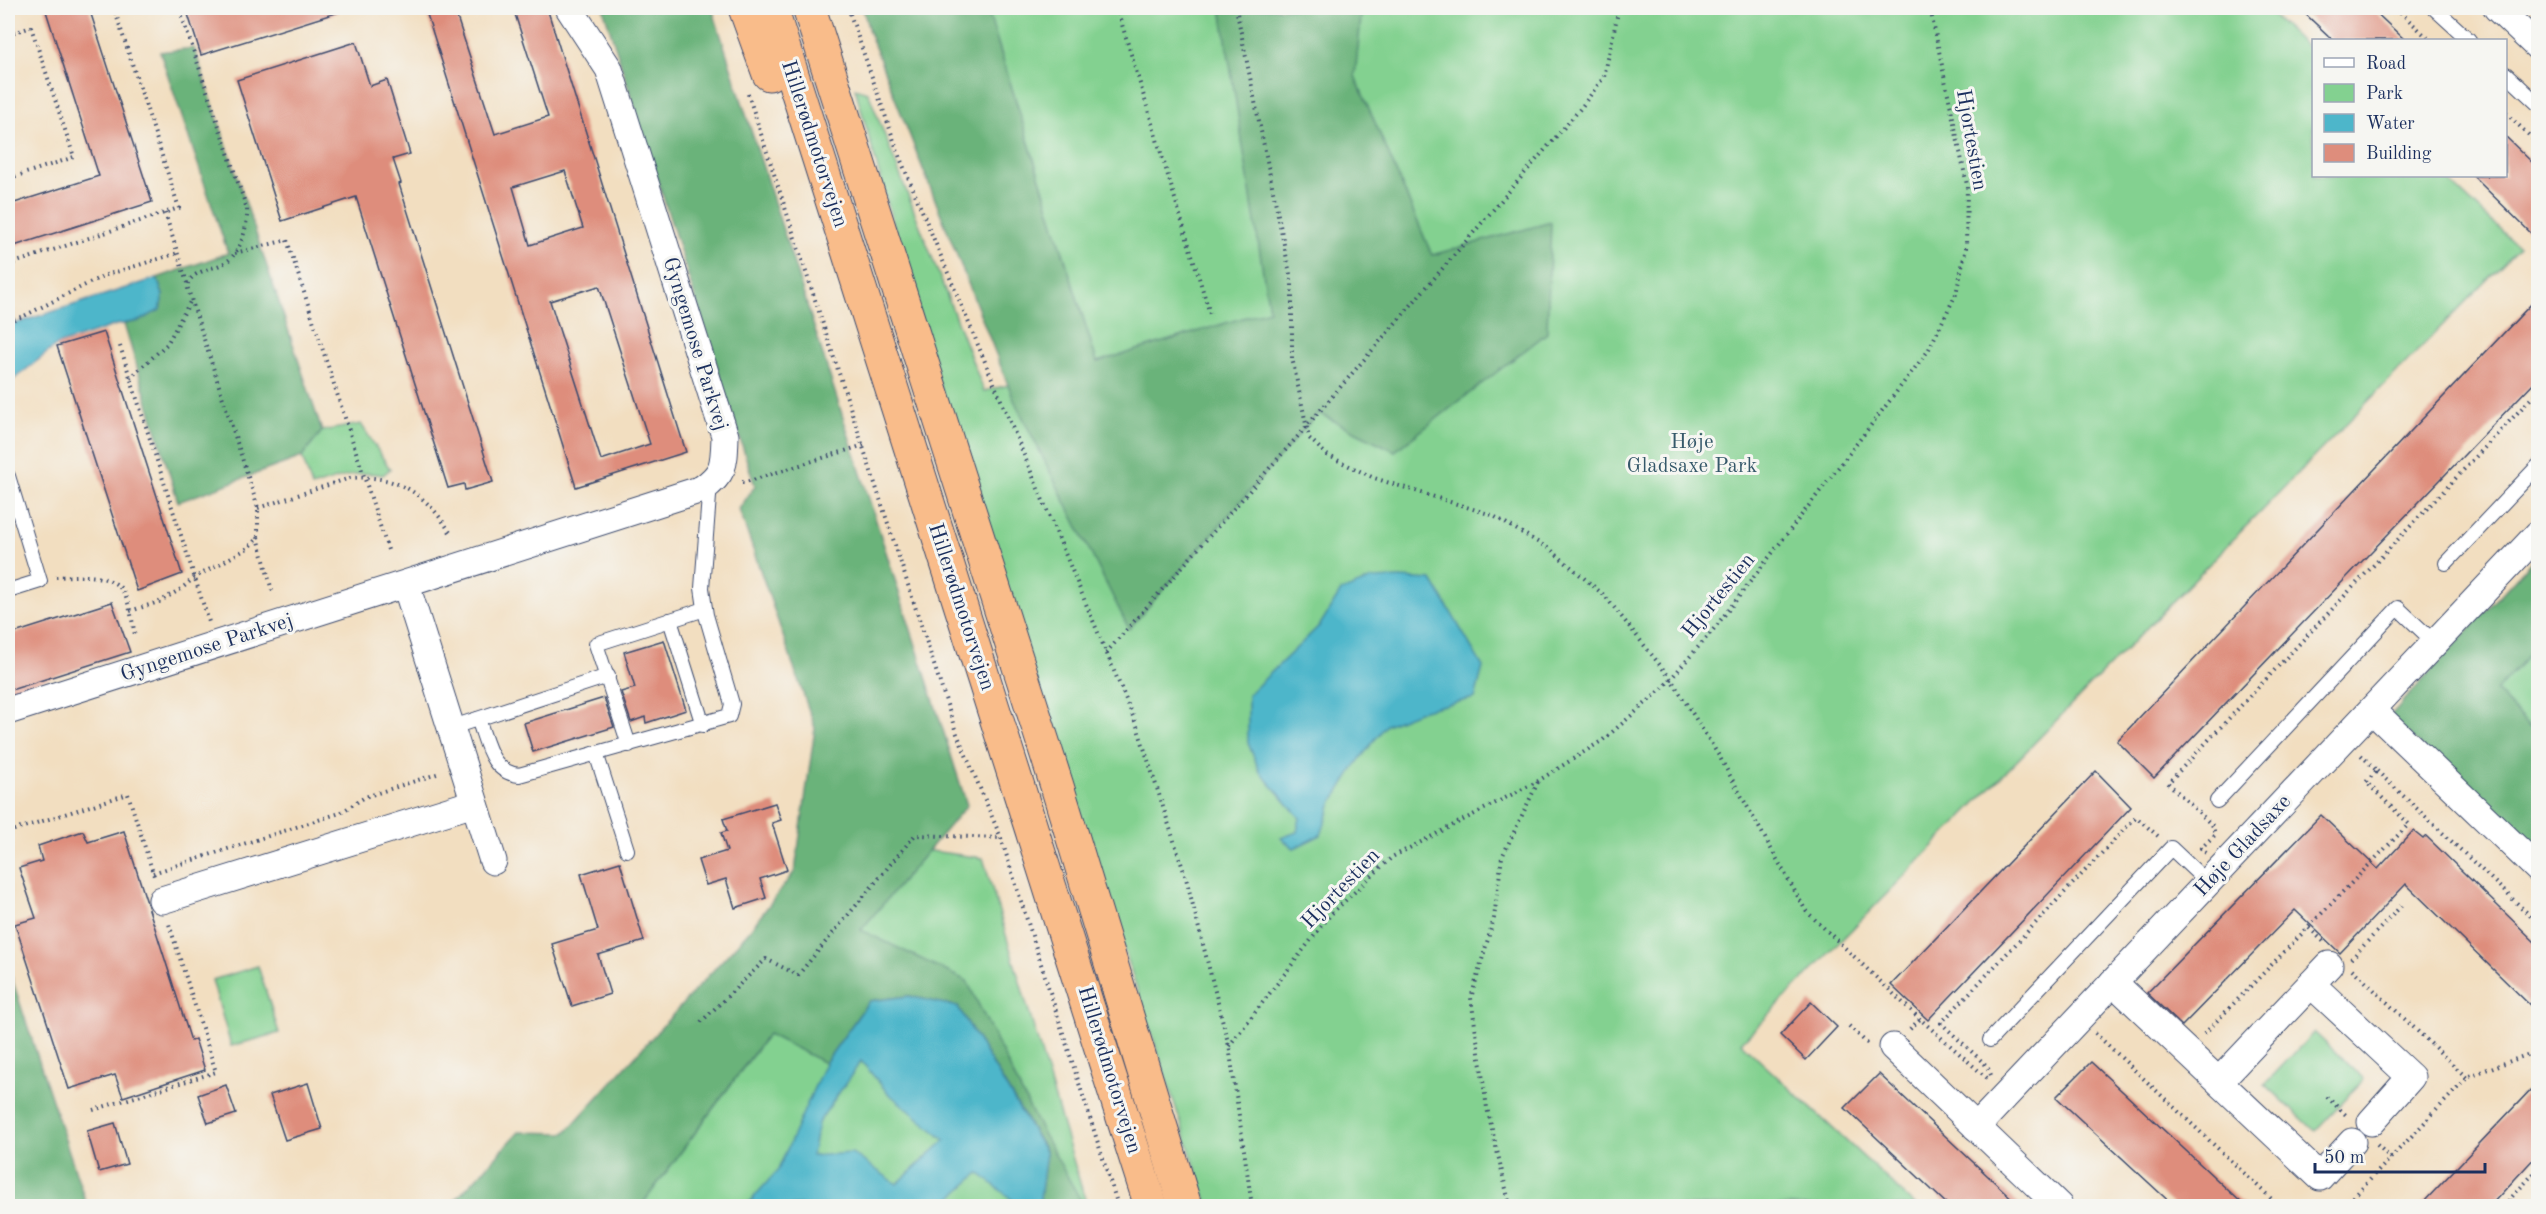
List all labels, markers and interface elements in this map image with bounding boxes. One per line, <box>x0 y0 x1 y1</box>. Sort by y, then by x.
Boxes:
legend <box>2312 39 2507 177</box>
text: Road <box>2366 55 2406 73</box>
street label: Hillerødmotorvejen <box>777 58 851 230</box>
text: Park <box>2366 85 2403 103</box>
street label: Hjortestien <box>1952 88 1990 192</box>
text: Water <box>2366 115 2415 133</box>
text: Building <box>2366 145 2432 163</box>
street label: Gyngemose Parkvej <box>659 255 731 433</box>
park label: Høje Gladsaxe Park <box>1627 432 1757 477</box>
street label: Hillerødmotorvejen <box>924 521 998 693</box>
street label: Hjortestien <box>1679 550 1759 642</box>
street label: Gyngemose Parkvej <box>118 610 296 686</box>
street label: Høje Gladsaxe <box>2191 791 2295 901</box>
street label: Hjortestien <box>1298 845 1384 933</box>
street label: Hillerødmotorvejen <box>1073 984 1145 1156</box>
scale bar <box>2315 1136 2484 1174</box>
text: 50 m <box>2324 1149 2364 1167</box>

